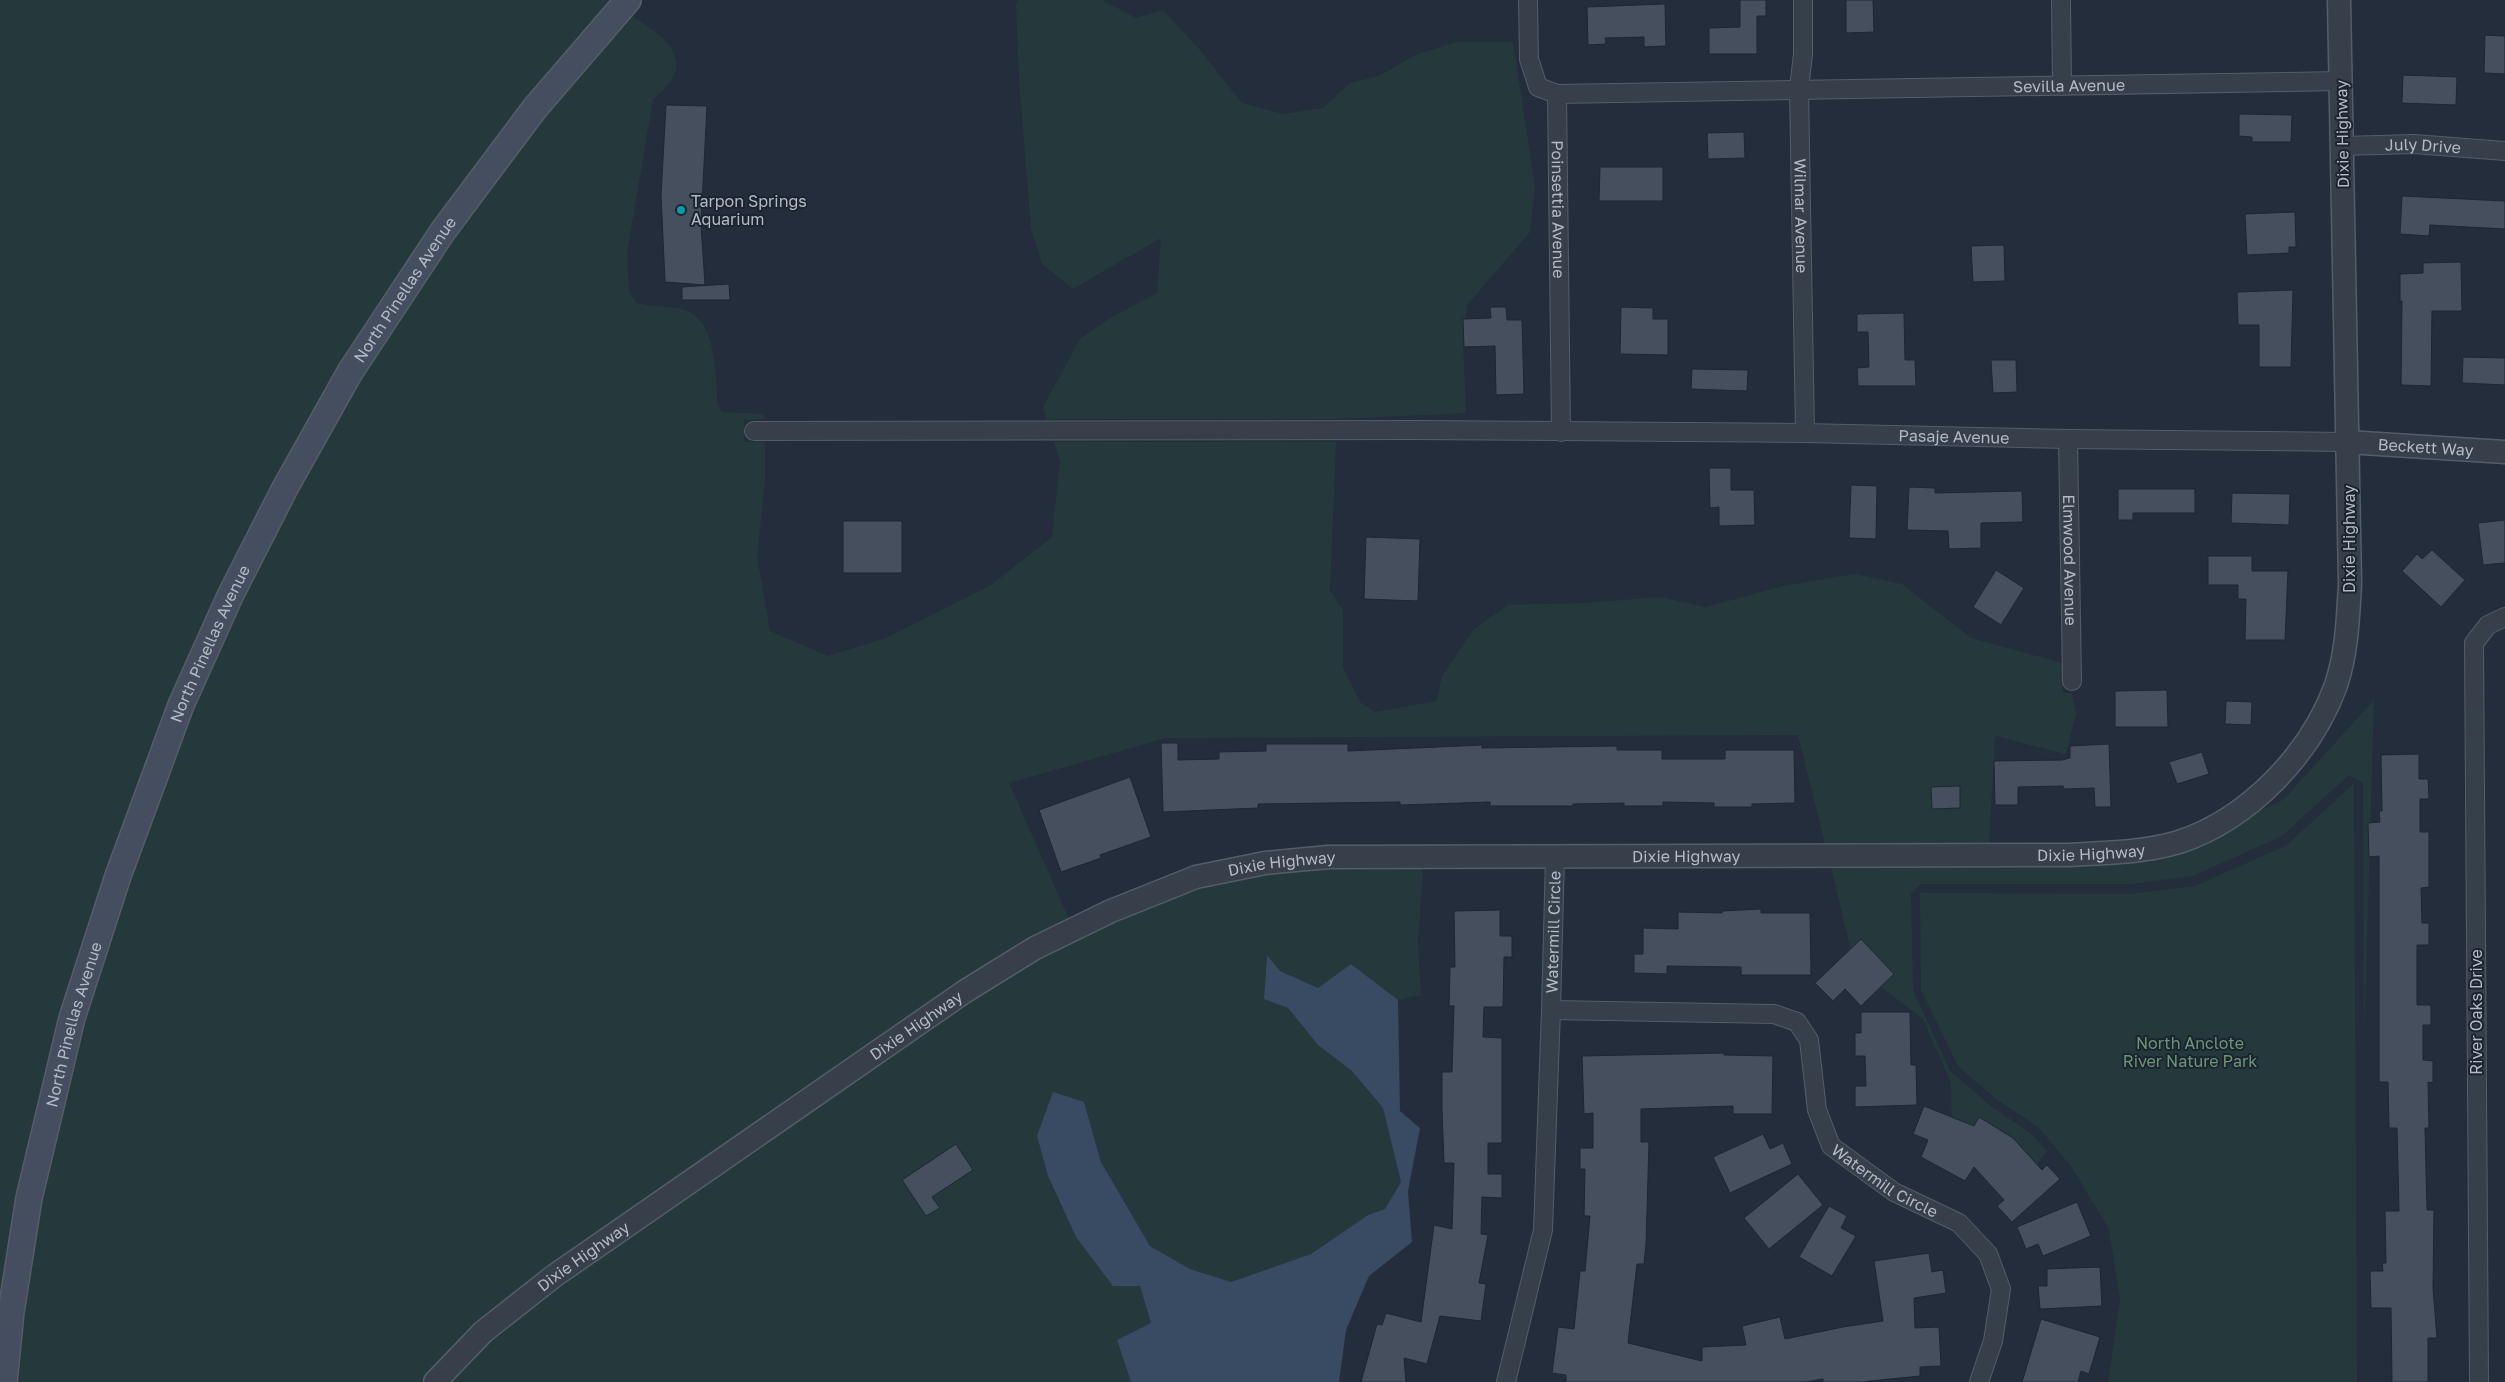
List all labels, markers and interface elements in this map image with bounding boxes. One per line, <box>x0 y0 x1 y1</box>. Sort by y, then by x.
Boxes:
street label: Sevilla Avenue <box>2013 75 2125 96</box>
street label: Dixie Highway <box>2331 80 2353 188</box>
street label: July Drive <box>2385 134 2462 158</box>
street label: Poinsettia Avenue <box>1548 140 1569 279</box>
street label: Wilmar Avenue <box>1790 158 1812 273</box>
place label: Tarpon Springs Aquarium <box>691 191 807 229</box>
marker: Tarpon Springs Aquarium <box>675 204 687 216</box>
street label: North Pinellas Avenue <box>349 213 460 366</box>
street label: Pasaje Avenue <box>1898 425 2010 448</box>
street label: Beckett Way <box>2377 434 2474 460</box>
street label: Dixie Highway <box>2339 485 2359 593</box>
street label: Elmwood Avenue <box>2059 494 2081 626</box>
street label: North Pinellas Avenue <box>165 562 254 725</box>
street label: Dixie Highway <box>2037 839 2146 865</box>
street label: Dixie Highway <box>1632 846 1740 866</box>
street label: Dixie Highway <box>1226 847 1335 880</box>
street label: Watermill Circle <box>1541 871 1565 994</box>
street label: North Pinellas Avenue <box>41 939 106 1109</box>
street label: River Oaks Drive <box>2466 949 2486 1075</box>
street label: Dixie Highway <box>866 986 966 1064</box>
park label: North Anclote River Nature Park <box>2123 1033 2257 1071</box>
street label: Watermill Circle <box>1828 1140 1941 1222</box>
street label: Dixie Highway <box>533 1217 633 1296</box>

